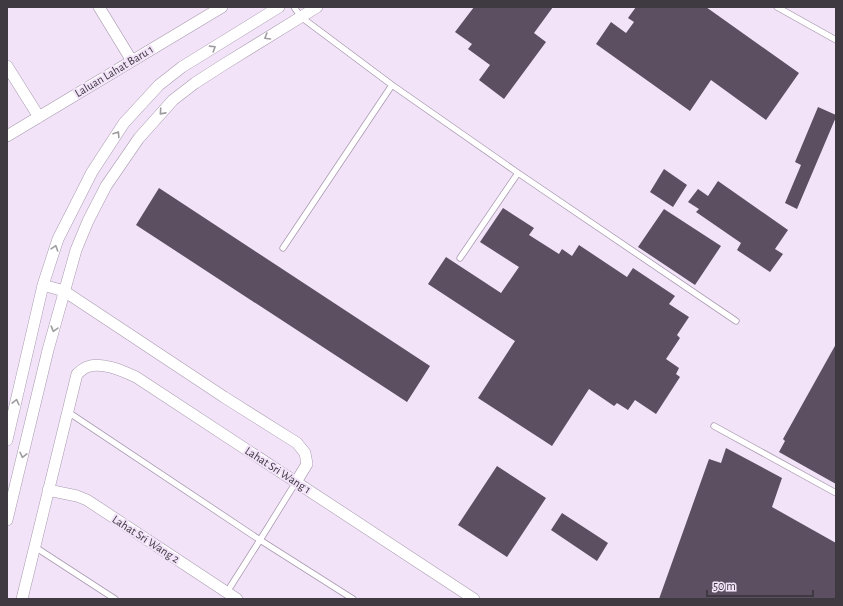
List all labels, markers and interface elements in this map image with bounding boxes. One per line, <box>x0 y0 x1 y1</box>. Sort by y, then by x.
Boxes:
one-way arrow <box>264 32 271 39</box>
street label: Laluan Lahat Baru 1 <box>73 43 155 99</box>
one-way arrow <box>209 45 216 52</box>
one-way arrow <box>159 107 167 115</box>
one-way arrow <box>112 131 120 138</box>
one-way arrow <box>50 244 59 251</box>
one-way arrow <box>50 325 59 332</box>
one-way arrow <box>11 399 20 406</box>
street label: Lahat Sri Wang 1 <box>243 444 313 496</box>
one-way arrow <box>19 452 27 458</box>
street label: Lahat Sri Wang 2 <box>110 513 182 565</box>
scale bar <box>707 572 813 598</box>
text: 50 m <box>713 580 736 592</box>

